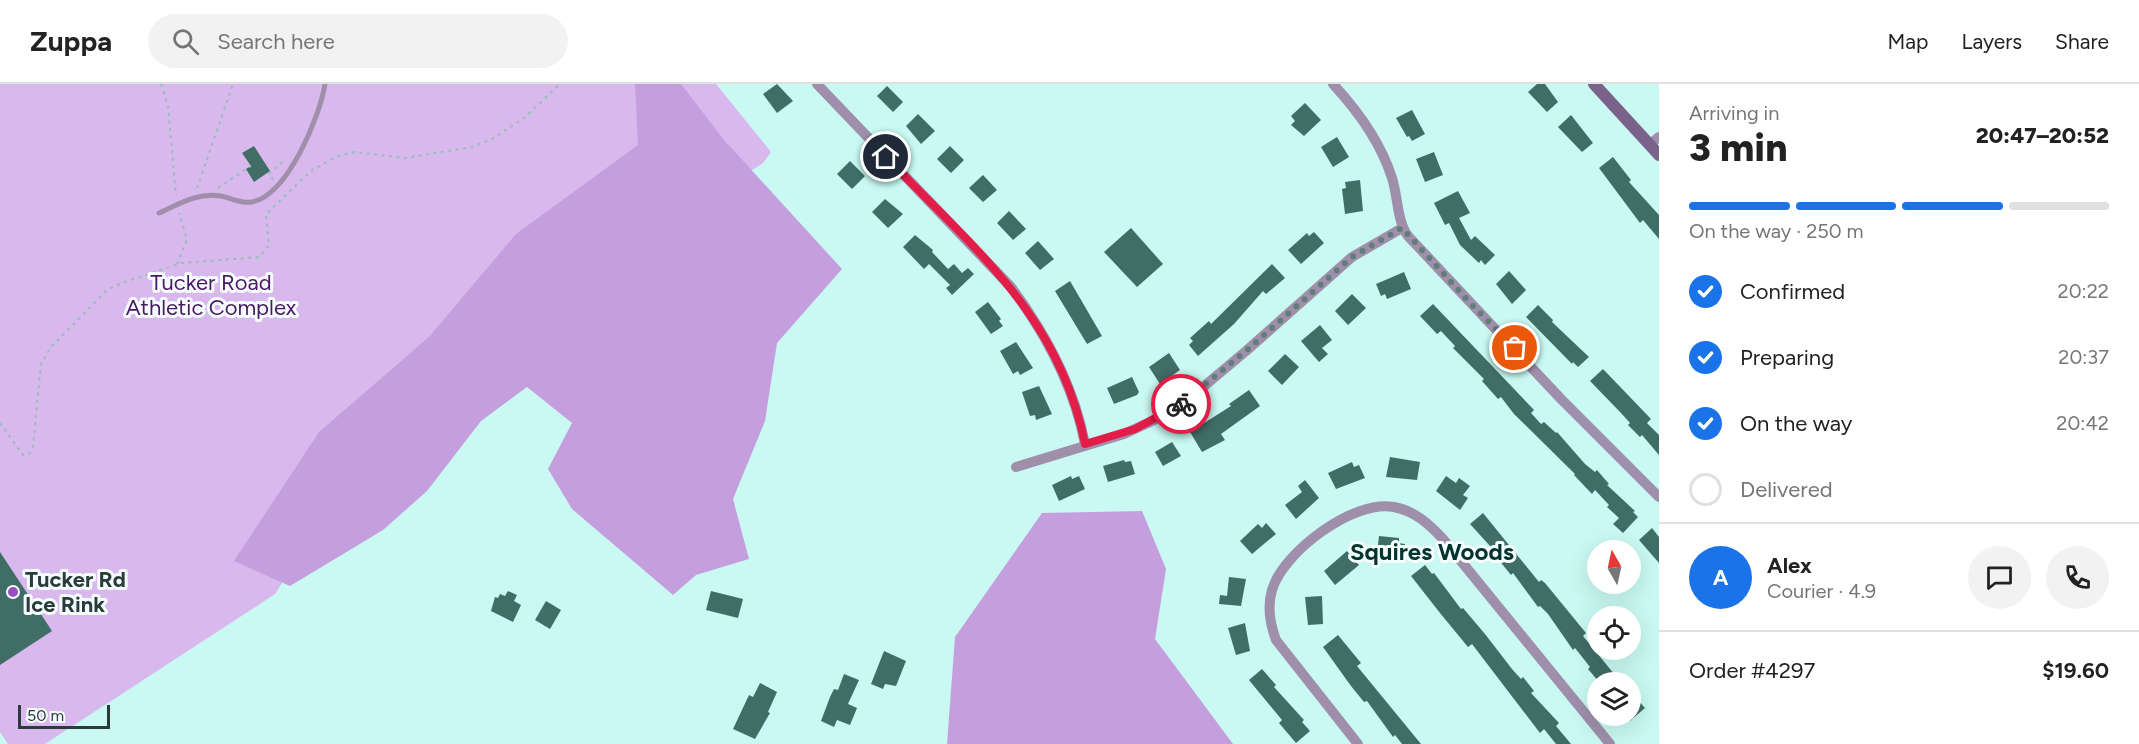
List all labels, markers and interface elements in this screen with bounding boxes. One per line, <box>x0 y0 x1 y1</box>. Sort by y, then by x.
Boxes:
search box <box>148 14 568 68</box>
text: Zuppa <box>30 24 112 58</box>
icon: search <box>169 25 202 58</box>
text: Search here <box>217 28 335 55</box>
text: Map <box>1888 29 1928 54</box>
text: Layers <box>1961 29 2022 54</box>
text: Share <box>2055 29 2109 54</box>
text: Arriving in <box>1689 101 1779 125</box>
text: 20:47–20:52 <box>1976 122 2109 149</box>
text: 3 min <box>1689 124 1787 171</box>
pin <box>860 131 911 182</box>
icon: home <box>869 140 902 173</box>
text: On the way · 250 m <box>1689 219 1864 243</box>
park label: Tucker Road Athletic Complex <box>126 269 297 321</box>
icon: check <box>1689 275 1722 308</box>
text: Confirmed <box>1740 278 1845 305</box>
text: 20:22 <box>2058 279 2109 303</box>
pin <box>1489 322 1540 373</box>
icon: bag <box>1498 331 1531 364</box>
icon: check <box>1689 341 1722 374</box>
text: Preparing <box>1740 344 1834 371</box>
text: 20:37 <box>2058 345 2109 369</box>
courier <box>1151 374 1211 434</box>
icon: bike <box>1165 388 1198 421</box>
icon: check <box>1689 407 1722 440</box>
text: On the way <box>1740 410 1852 437</box>
text: 20:42 <box>2056 411 2109 435</box>
text: Delivered <box>1740 476 1833 503</box>
district label: Squires Woods <box>1350 537 1514 566</box>
north arrow <box>1587 540 1641 594</box>
map controls <box>1587 540 1641 726</box>
button: chat <box>1968 546 2031 609</box>
button: phone <box>2046 546 2109 609</box>
text: Alex <box>1767 552 1812 579</box>
text: A <box>1713 564 1728 591</box>
place label: Tucker Rd Ice Rink <box>25 566 126 618</box>
text: Courier · 4.9 <box>1767 579 1876 603</box>
marker: Tucker Rd Ice Rink <box>6 585 20 599</box>
button: locate <box>1587 606 1641 660</box>
text: Order #4297 <box>1689 657 1815 684</box>
text: $19.60 <box>2042 657 2109 684</box>
button: layers <box>1587 672 1641 726</box>
scale bar <box>18 702 110 730</box>
text: 50 m <box>27 706 64 725</box>

